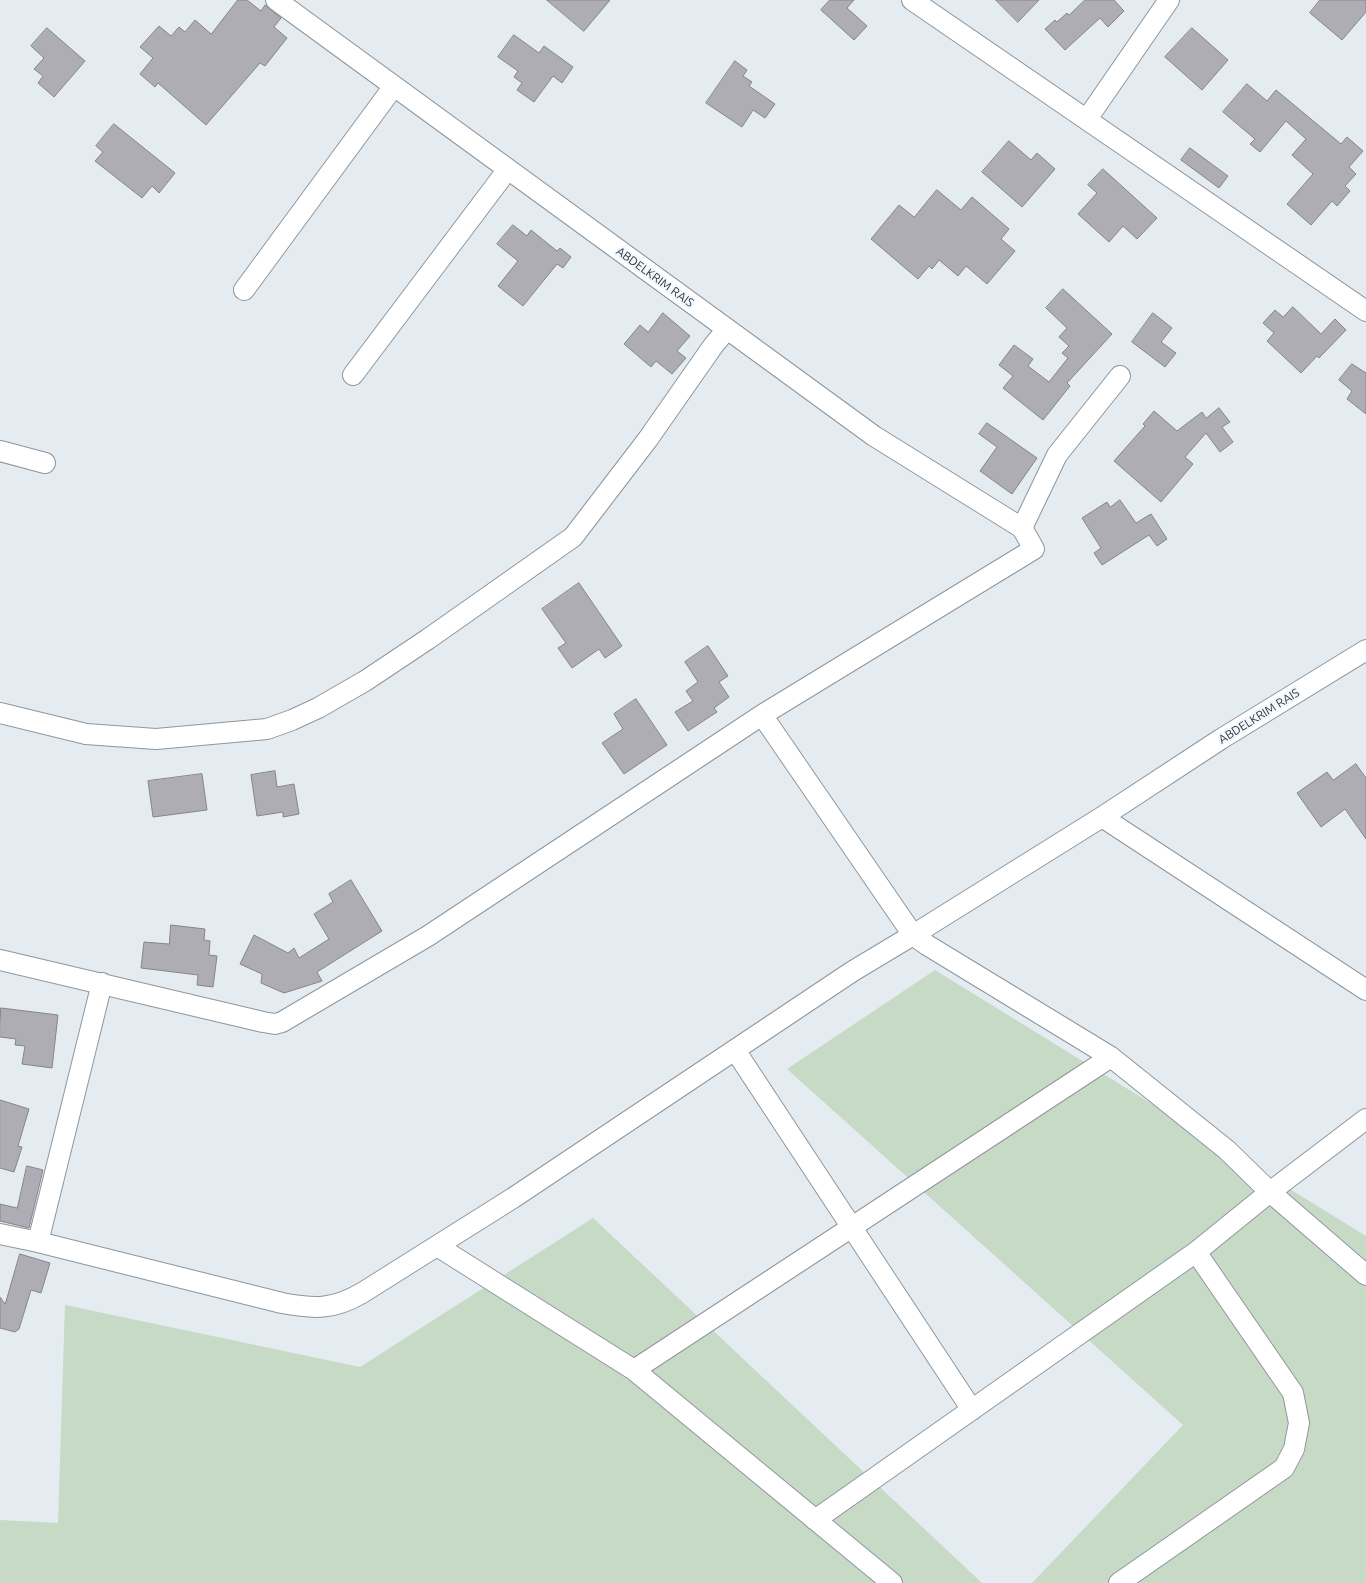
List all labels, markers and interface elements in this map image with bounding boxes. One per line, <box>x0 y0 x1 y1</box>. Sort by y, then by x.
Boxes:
street label: ABDELKRIM RAIS <box>613 244 697 310</box>
street label: ABDELKRIM RAIS <box>1216 685 1302 747</box>

